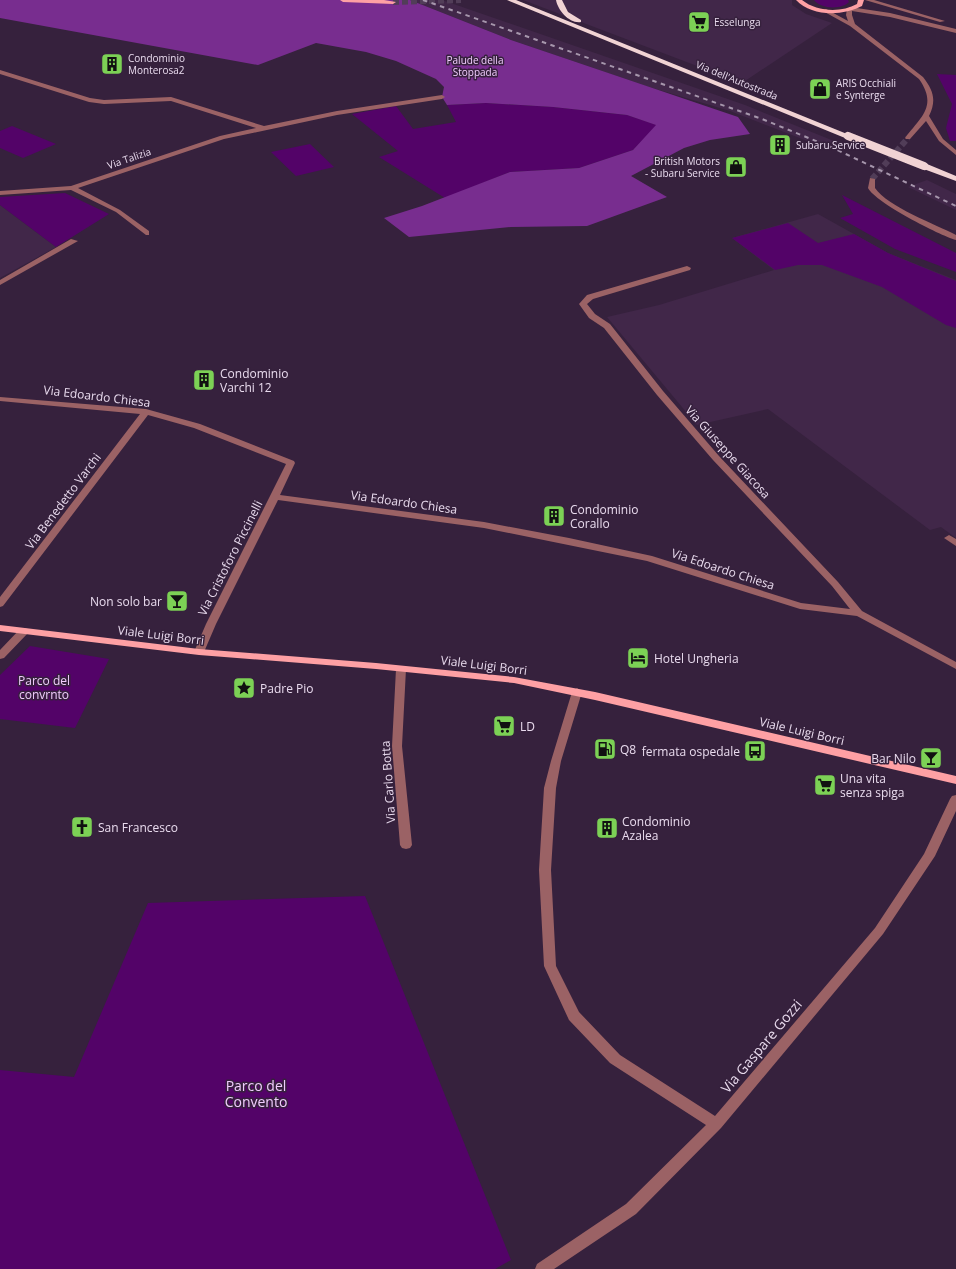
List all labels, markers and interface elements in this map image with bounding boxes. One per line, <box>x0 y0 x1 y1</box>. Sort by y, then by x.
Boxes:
supermarket icon: Esselunga <box>686 9 712 35</box>
place label: Esselunga <box>714 15 760 29</box>
building icon: Condominio Monterosa2 <box>99 51 125 77</box>
place label: Condominio Monterosa2 <box>128 51 185 77</box>
park label: Palude della Stoppada <box>447 53 503 79</box>
street label: Via dell'Autostrada <box>694 57 780 103</box>
shop icon: ARIS Occhiali e Synterge <box>807 76 833 102</box>
place label: ARIS Occhiali e Synterge <box>836 76 896 102</box>
building icon: Subaru Service <box>767 132 793 158</box>
place label: Subaru Service <box>796 138 866 152</box>
street label: Via Talizia <box>105 144 153 172</box>
place label: British Motors - Subaru Service <box>645 154 720 180</box>
shop icon: British Motors - Subaru Service <box>723 154 749 180</box>
place label: Condominio Varchi 12 <box>220 365 288 396</box>
building icon: Condominio Varchi 12 <box>191 367 217 393</box>
street label: Via Edoardo Chiesa <box>43 381 151 411</box>
street label: Via Giuseppe Giacosa <box>682 402 774 502</box>
street label: Via Benedetto Varchi <box>21 449 105 553</box>
street label: Via Edoardo Chiesa <box>350 486 458 518</box>
street label: Via Cristoforo Piccinelli <box>194 497 266 619</box>
place label: Condominio Corallo <box>570 501 638 532</box>
building icon: Condominio Corallo <box>541 503 567 529</box>
street label: Via Edoardo Chiesa <box>669 544 777 594</box>
bar icon: Non solo bar <box>164 588 190 614</box>
place label: Non solo bar <box>90 593 162 610</box>
street label: Viale Luigi Borri <box>117 621 205 649</box>
hotel icon: Hotel Ungheria <box>625 645 651 671</box>
place label: Hotel Ungheria <box>654 650 739 667</box>
street label: Viale Luigi Borri <box>440 651 528 679</box>
park label: Parco del convrnto <box>18 672 70 703</box>
place icon: Padre Pio <box>231 675 257 701</box>
place label: Padre Pio <box>260 680 313 697</box>
supermarket icon: LD <box>491 713 517 739</box>
street label: Viale Luigi Borri <box>758 713 846 749</box>
place label: LD <box>520 718 535 735</box>
fuel station icon: Q8 <box>592 736 618 762</box>
bus stop icon: fermata ospedale <box>742 738 768 764</box>
street label: Via Carlo Botta <box>377 740 399 824</box>
place label: Q8 <box>620 741 636 758</box>
place label: fermata ospedale <box>642 743 740 760</box>
bar icon: Bar Nilo <box>918 745 944 771</box>
place label: Bar Nilo <box>871 750 916 767</box>
place label: Una vita senza spiga <box>840 770 905 801</box>
supermarket icon: Una vita senza spiga <box>812 772 838 798</box>
place label: Condominio Azalea <box>622 813 690 844</box>
church icon: San Francesco <box>69 814 95 840</box>
building icon: Condominio Azalea <box>594 815 620 841</box>
place label: San Francesco <box>98 819 178 836</box>
street label: Via Gaspare Gozzi <box>716 995 806 1097</box>
park label: Parco del Convento <box>225 1076 287 1111</box>

